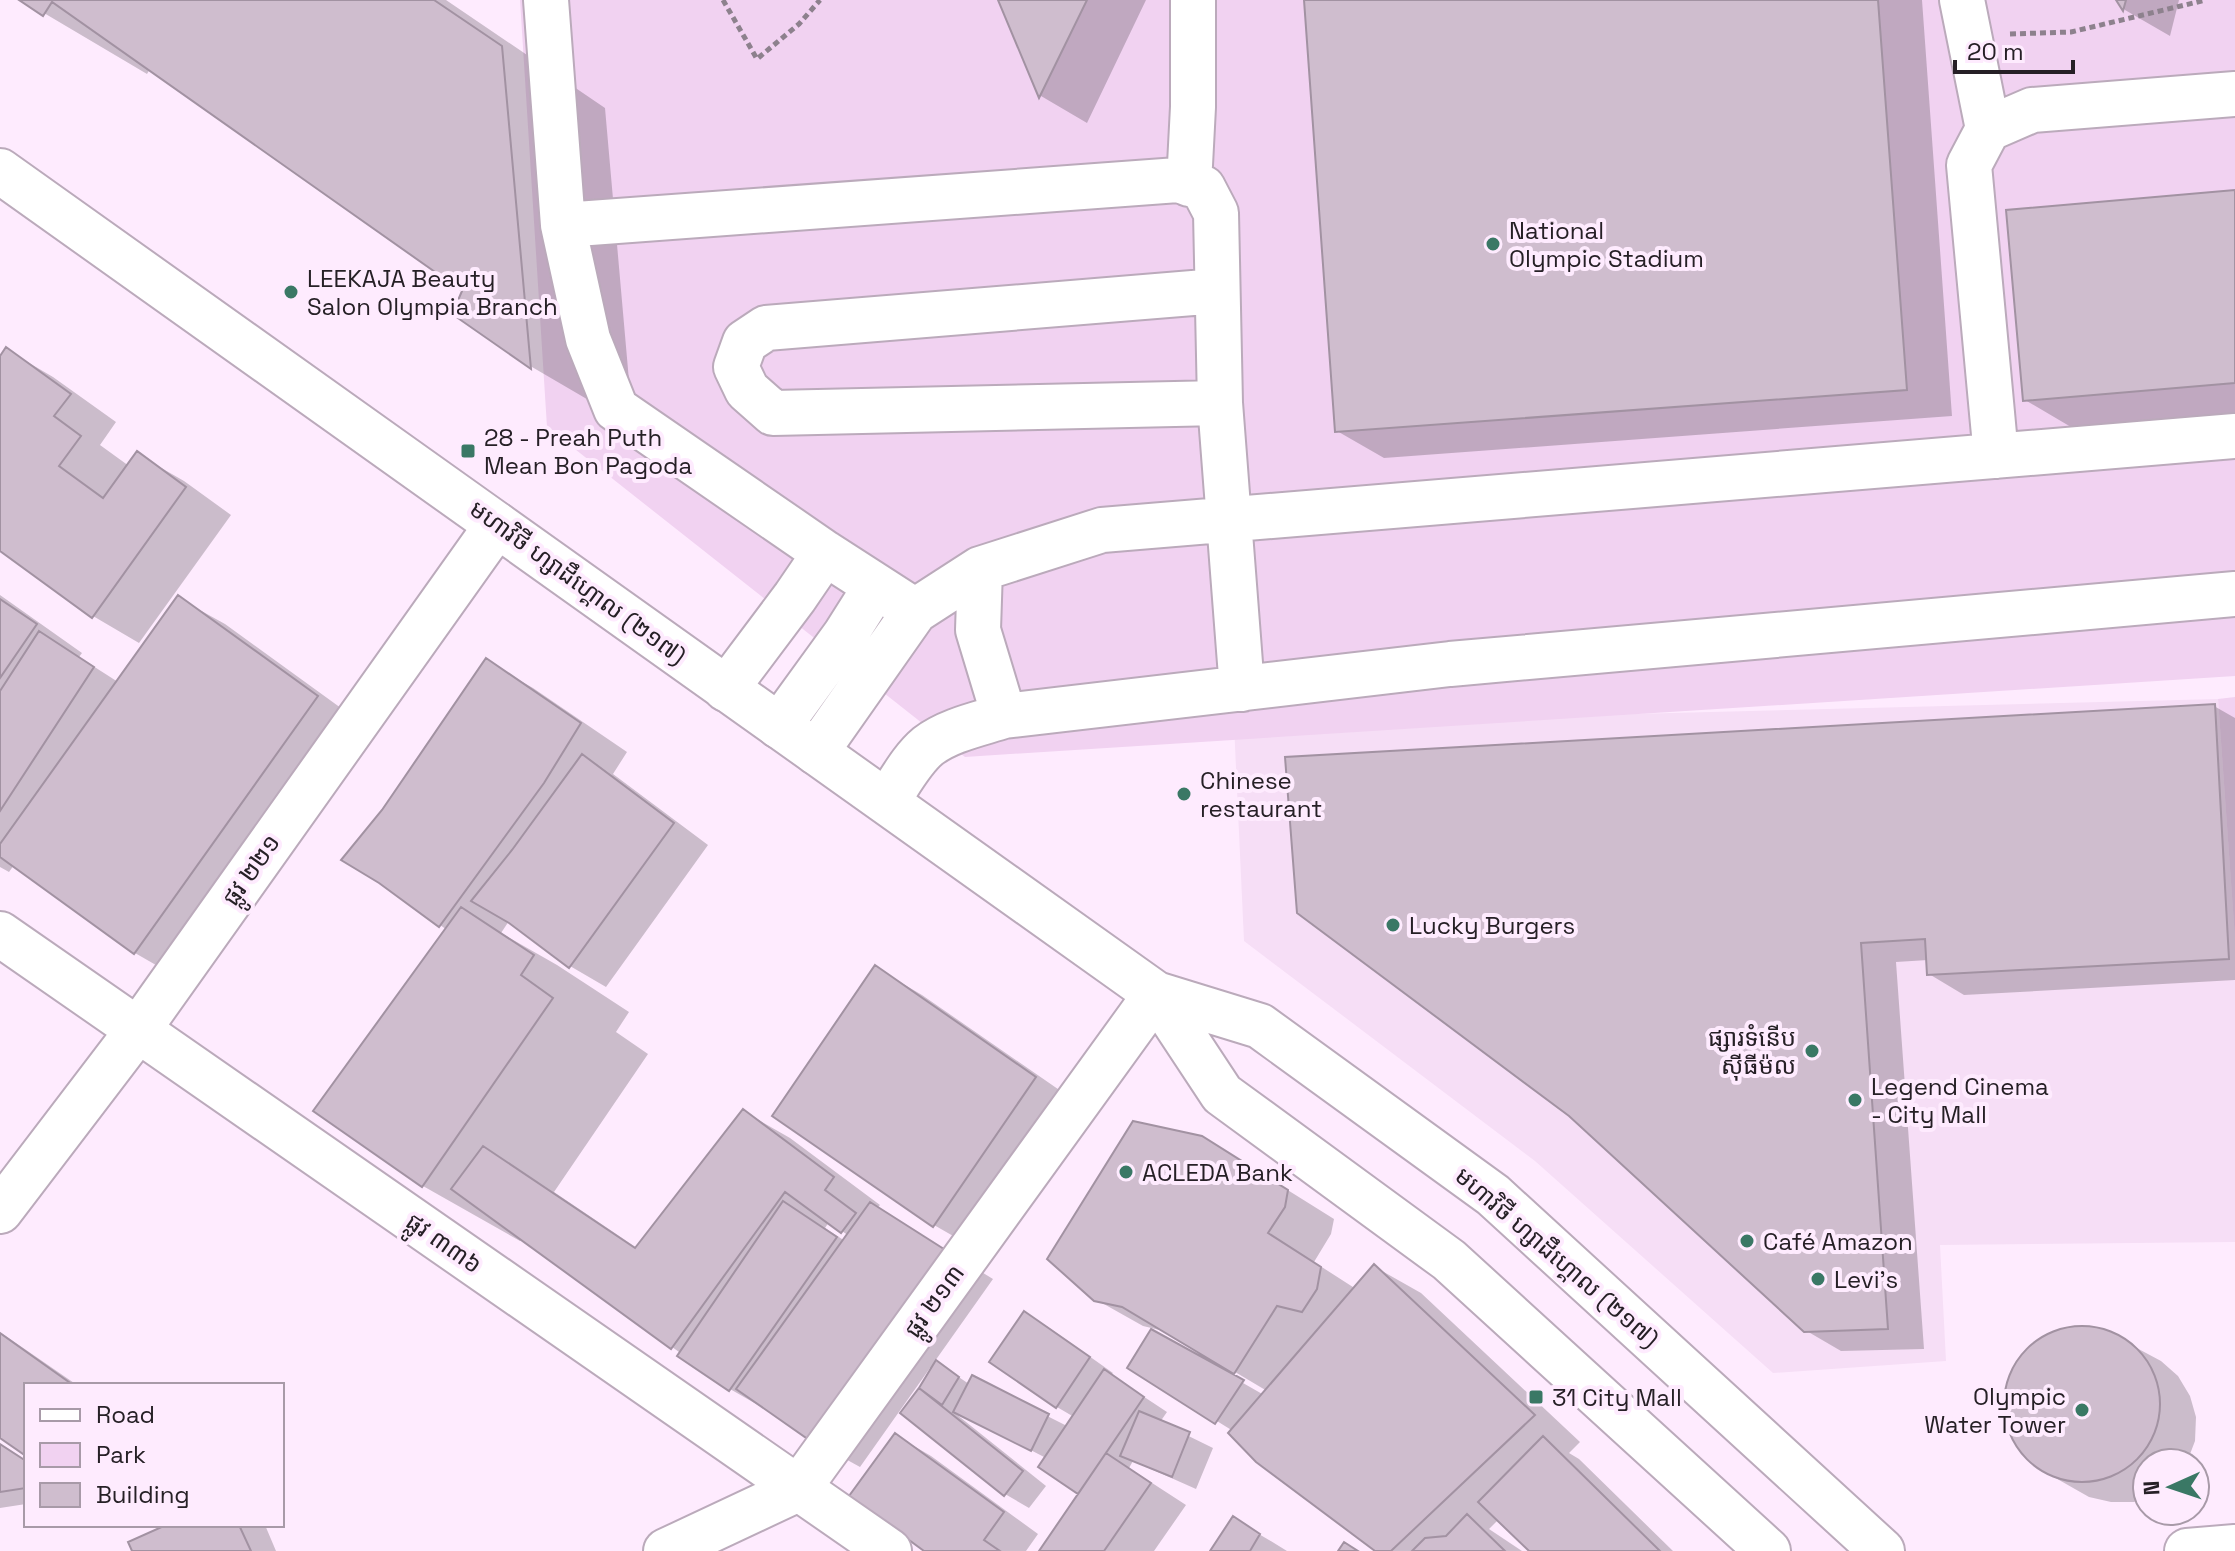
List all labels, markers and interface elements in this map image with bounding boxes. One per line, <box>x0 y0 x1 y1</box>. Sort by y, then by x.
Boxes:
scale bar <box>1955 24 2073 74</box>
text: 20 m <box>1967 36 2024 67</box>
place label: National Olympic Stadium <box>1509 215 1704 274</box>
marker: National Olympic Stadium <box>1484 235 1502 253</box>
place label: LEEKAJA Beauty Salon Olympia Branch <box>307 263 558 322</box>
marker: LEEKAJA Beauty Salon Olympia Branch <box>282 283 300 301</box>
place label: 28 - Preah Puth Mean Bon Pagoda <box>484 422 693 481</box>
marker: 28 - Preah Puth Mean Bon Pagoda <box>459 442 477 460</box>
street label: មហាវិថី ហ្សាដឹហ្គោល (២១៧) <box>464 493 692 671</box>
place label: Chinese restaurant <box>1200 765 1322 824</box>
marker: Chinese restaurant <box>1175 785 1193 803</box>
street label: ផ្លូវ ២២១ <box>215 828 293 916</box>
place label: Lucky Burgers <box>1409 910 1575 941</box>
marker: Lucky Burgers <box>1384 916 1402 934</box>
place label: ផ្សារទំនើប ស៊ីធីម៉ល <box>1708 1022 1796 1081</box>
marker: ផ្សារទំនើប ស៊ីធីម៉ល <box>1803 1042 1821 1060</box>
place label: Legend Cinema - City Mall <box>1871 1071 2049 1130</box>
marker: Legend Cinema - City Mall <box>1846 1091 1864 1109</box>
place label: ACLEDA Bank <box>1142 1157 1293 1188</box>
street label: មហាវិថី ហ្សាដឹហ្គោល (២១៧) <box>1449 1160 1665 1354</box>
marker: ACLEDA Bank <box>1117 1163 1135 1181</box>
street label: ផ្លូវ ៣៣៦ <box>396 1206 488 1286</box>
place label: Café Amazon <box>1763 1226 1913 1257</box>
marker: Café Amazon <box>1738 1232 1756 1250</box>
street label: ផ្លូវ ២១៣ <box>897 1258 977 1348</box>
place label: Levi's <box>1834 1264 1898 1295</box>
marker: Levi's <box>1809 1270 1827 1288</box>
place label: Olympic Water Tower <box>1924 1381 2066 1440</box>
place label: 31 City Mall <box>1552 1382 1682 1413</box>
legend <box>24 1383 284 1527</box>
marker: 31 City Mall <box>1527 1388 1545 1406</box>
text: Road <box>96 1399 155 1430</box>
marker: Olympic Water Tower <box>2073 1401 2091 1419</box>
text: Park <box>96 1439 146 1470</box>
north arrow <box>2131 1447 2211 1527</box>
text: Building <box>96 1479 190 1510</box>
text: N <box>2137 1480 2165 1496</box>

